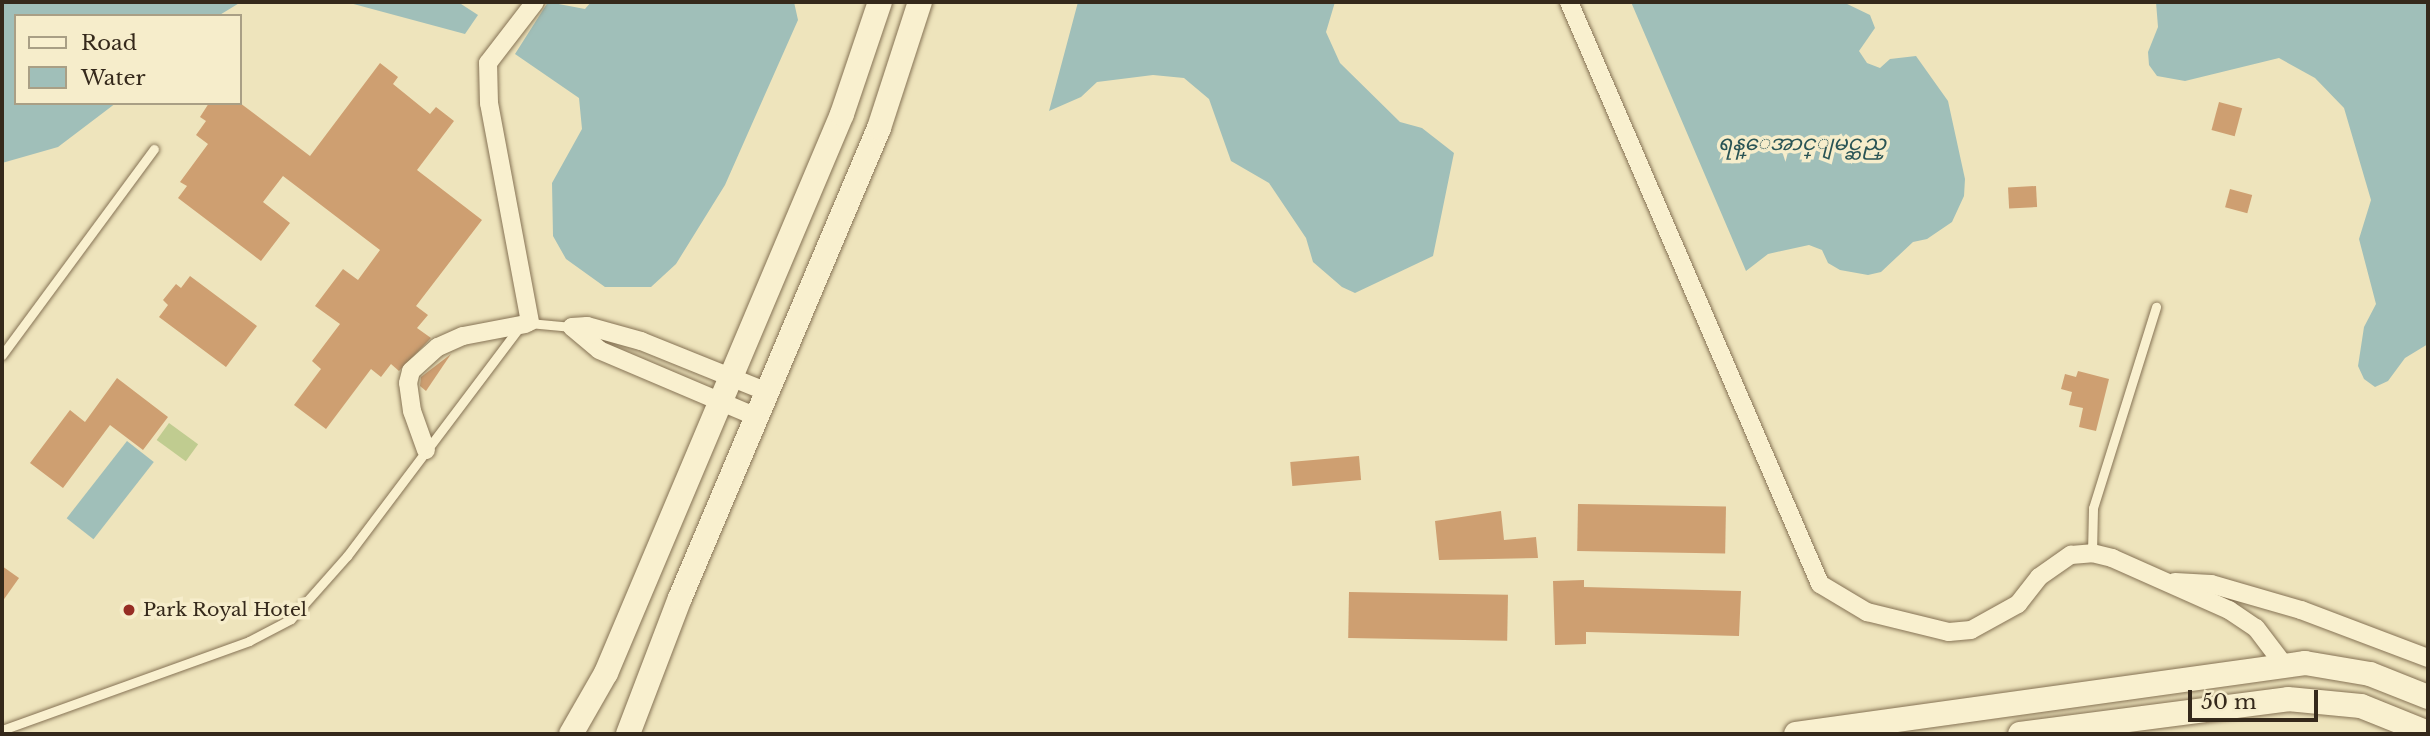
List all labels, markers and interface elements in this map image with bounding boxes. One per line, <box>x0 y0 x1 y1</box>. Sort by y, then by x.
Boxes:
legend <box>14 14 242 105</box>
text: Road <box>81 30 137 56</box>
text: Water <box>81 65 145 91</box>
water label: ရန္ေအာင္ျမင္ဆည္ <box>1718 130 1886 156</box>
place label: Park Royal Hotel <box>143 599 307 621</box>
marker: Park Royal Hotel <box>121 602 137 618</box>
scale bar <box>2192 676 2322 720</box>
text: 50 m <box>2201 689 2256 715</box>

